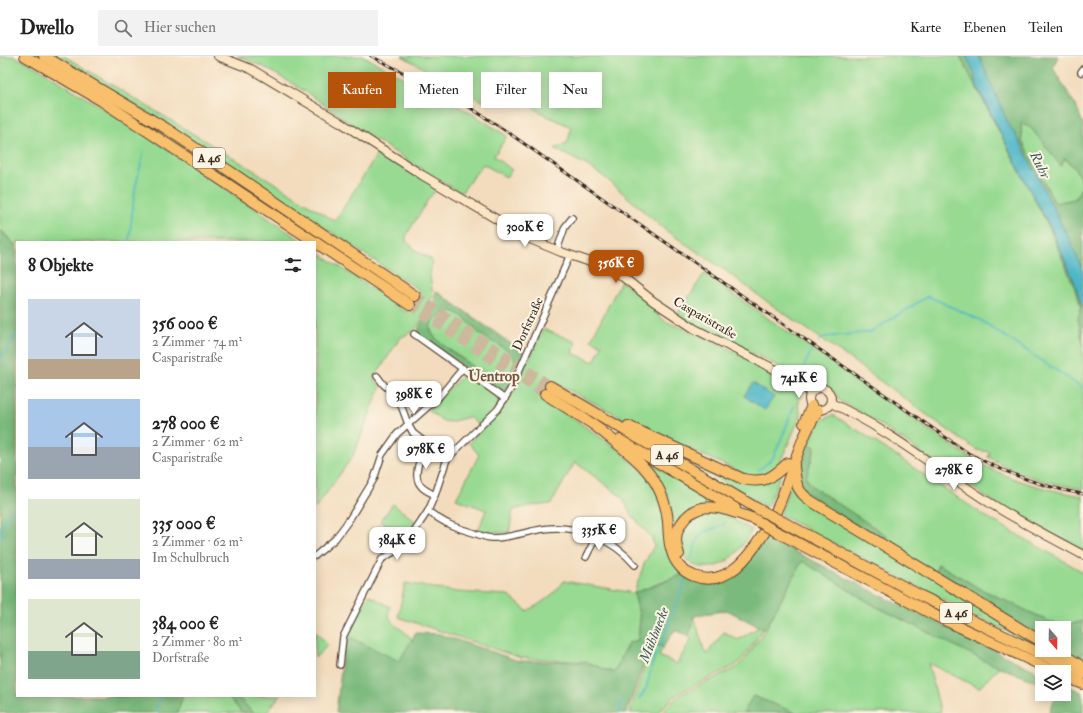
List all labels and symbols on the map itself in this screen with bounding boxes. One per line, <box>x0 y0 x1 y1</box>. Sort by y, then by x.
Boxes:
road number: A 46 <box>193 148 225 168</box>
water label: Ruhr <box>1026 148 1054 182</box>
pin: 300K € <box>492 214 558 248</box>
pin: 356K € <box>583 250 649 284</box>
street label: Casparistraße <box>670 293 740 344</box>
street label: Dorfstraße <box>509 294 547 353</box>
pin: 741K € <box>766 365 832 399</box>
district label: Uentrop <box>468 367 520 387</box>
pin: 398K € <box>381 381 447 415</box>
pin: 978K € <box>393 436 459 470</box>
road number: A 46 <box>651 445 683 465</box>
pin: 278K € <box>921 457 987 491</box>
pin: 335K € <box>566 517 632 551</box>
pin: 384K € <box>364 527 430 561</box>
road number: A 46 <box>940 603 972 623</box>
water label: Mühlmecke <box>635 604 673 666</box>
north arrow <box>1035 621 1071 657</box>

